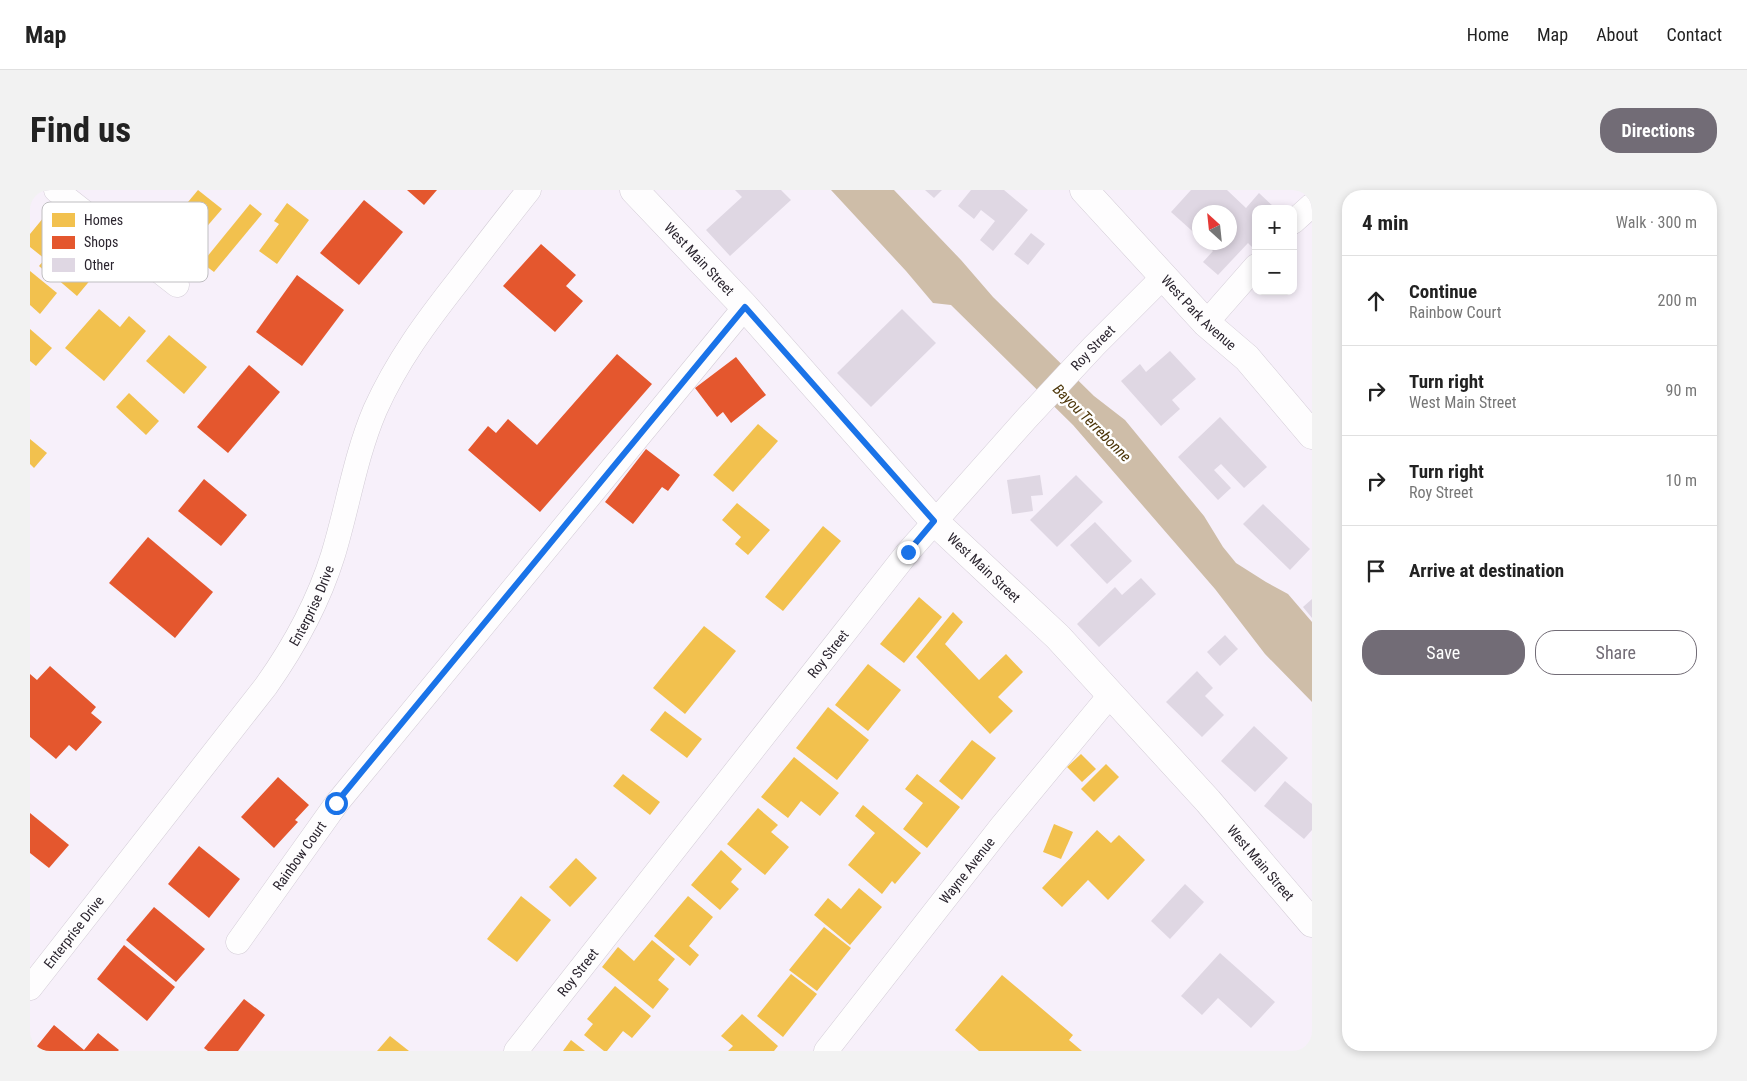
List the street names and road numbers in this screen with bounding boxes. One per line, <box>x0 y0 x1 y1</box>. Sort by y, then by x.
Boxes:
street label: West Main Street <box>661 219 738 299</box>
street label: West Park Avenue <box>1158 272 1240 354</box>
street label: Roy Street <box>1068 322 1118 374</box>
street label: West Main Street <box>944 530 1024 606</box>
street label: Enterprise Drive <box>286 563 337 649</box>
street label: Roy Street <box>804 627 852 681</box>
street label: Rainbow Court <box>270 818 329 893</box>
street label: West Main Street <box>1224 822 1297 904</box>
street label: Wayne Avenue <box>936 834 998 907</box>
street label: Enterprise Drive <box>41 892 107 971</box>
street label: Roy Street <box>554 945 601 999</box>

